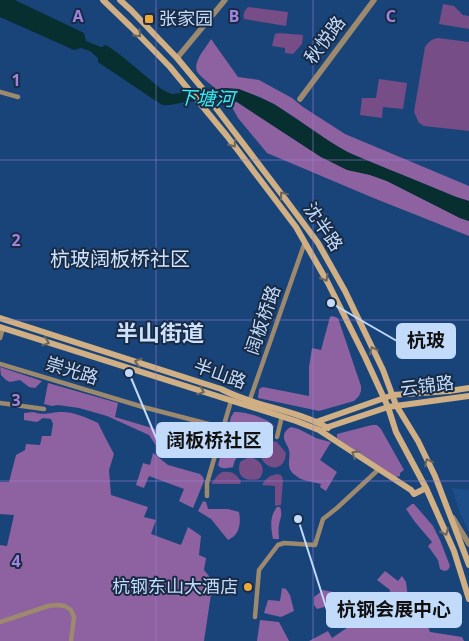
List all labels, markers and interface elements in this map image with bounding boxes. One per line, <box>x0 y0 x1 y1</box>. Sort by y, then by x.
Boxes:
text: A <box>72 5 84 27</box>
text: B <box>229 5 239 27</box>
text: C <box>386 5 396 27</box>
place label: 张家园 <box>159 6 213 30</box>
street label: 秋悦路 <box>298 11 350 68</box>
marker: 张家园 <box>143 13 155 25</box>
one-way arrow <box>132 28 141 37</box>
text: 1 <box>11 69 21 91</box>
water label: 下塘河 <box>177 84 239 112</box>
one-way arrow <box>227 139 236 148</box>
one-way arrow <box>280 191 289 201</box>
street label: 沈半路 <box>299 197 349 256</box>
text: 2 <box>11 229 21 251</box>
district label: 杭玻阔板桥社区 <box>50 245 190 272</box>
one-way arrow <box>319 273 329 282</box>
street label: 阔板桥路 <box>239 282 285 358</box>
district label: 半山街道 <box>116 317 204 347</box>
callout: 杭玻 <box>397 324 455 358</box>
text: 杭玻 <box>407 327 445 353</box>
one-way arrow <box>42 336 50 346</box>
one-way arrow <box>369 346 379 355</box>
street label: 崇光路 <box>43 351 102 389</box>
street label: 半山路 <box>191 353 250 394</box>
one-way arrow <box>134 358 142 368</box>
street label: 云锦路 <box>399 370 455 400</box>
one-way arrow <box>197 385 205 395</box>
text: 3 <box>11 389 21 411</box>
callout: 阔板桥社区 <box>157 423 272 457</box>
text: 阔板桥社区 <box>166 427 262 453</box>
one-way arrow <box>352 451 361 461</box>
one-way arrow <box>424 458 434 467</box>
one-way arrow <box>439 527 450 536</box>
text: 4 <box>11 550 21 572</box>
place label: 杭钢东山大酒店 <box>112 574 238 598</box>
marker: 杭钢东山大酒店 <box>242 581 254 593</box>
callout: 杭钢会展中心 <box>327 593 461 627</box>
text: 杭钢会展中心 <box>337 596 451 622</box>

